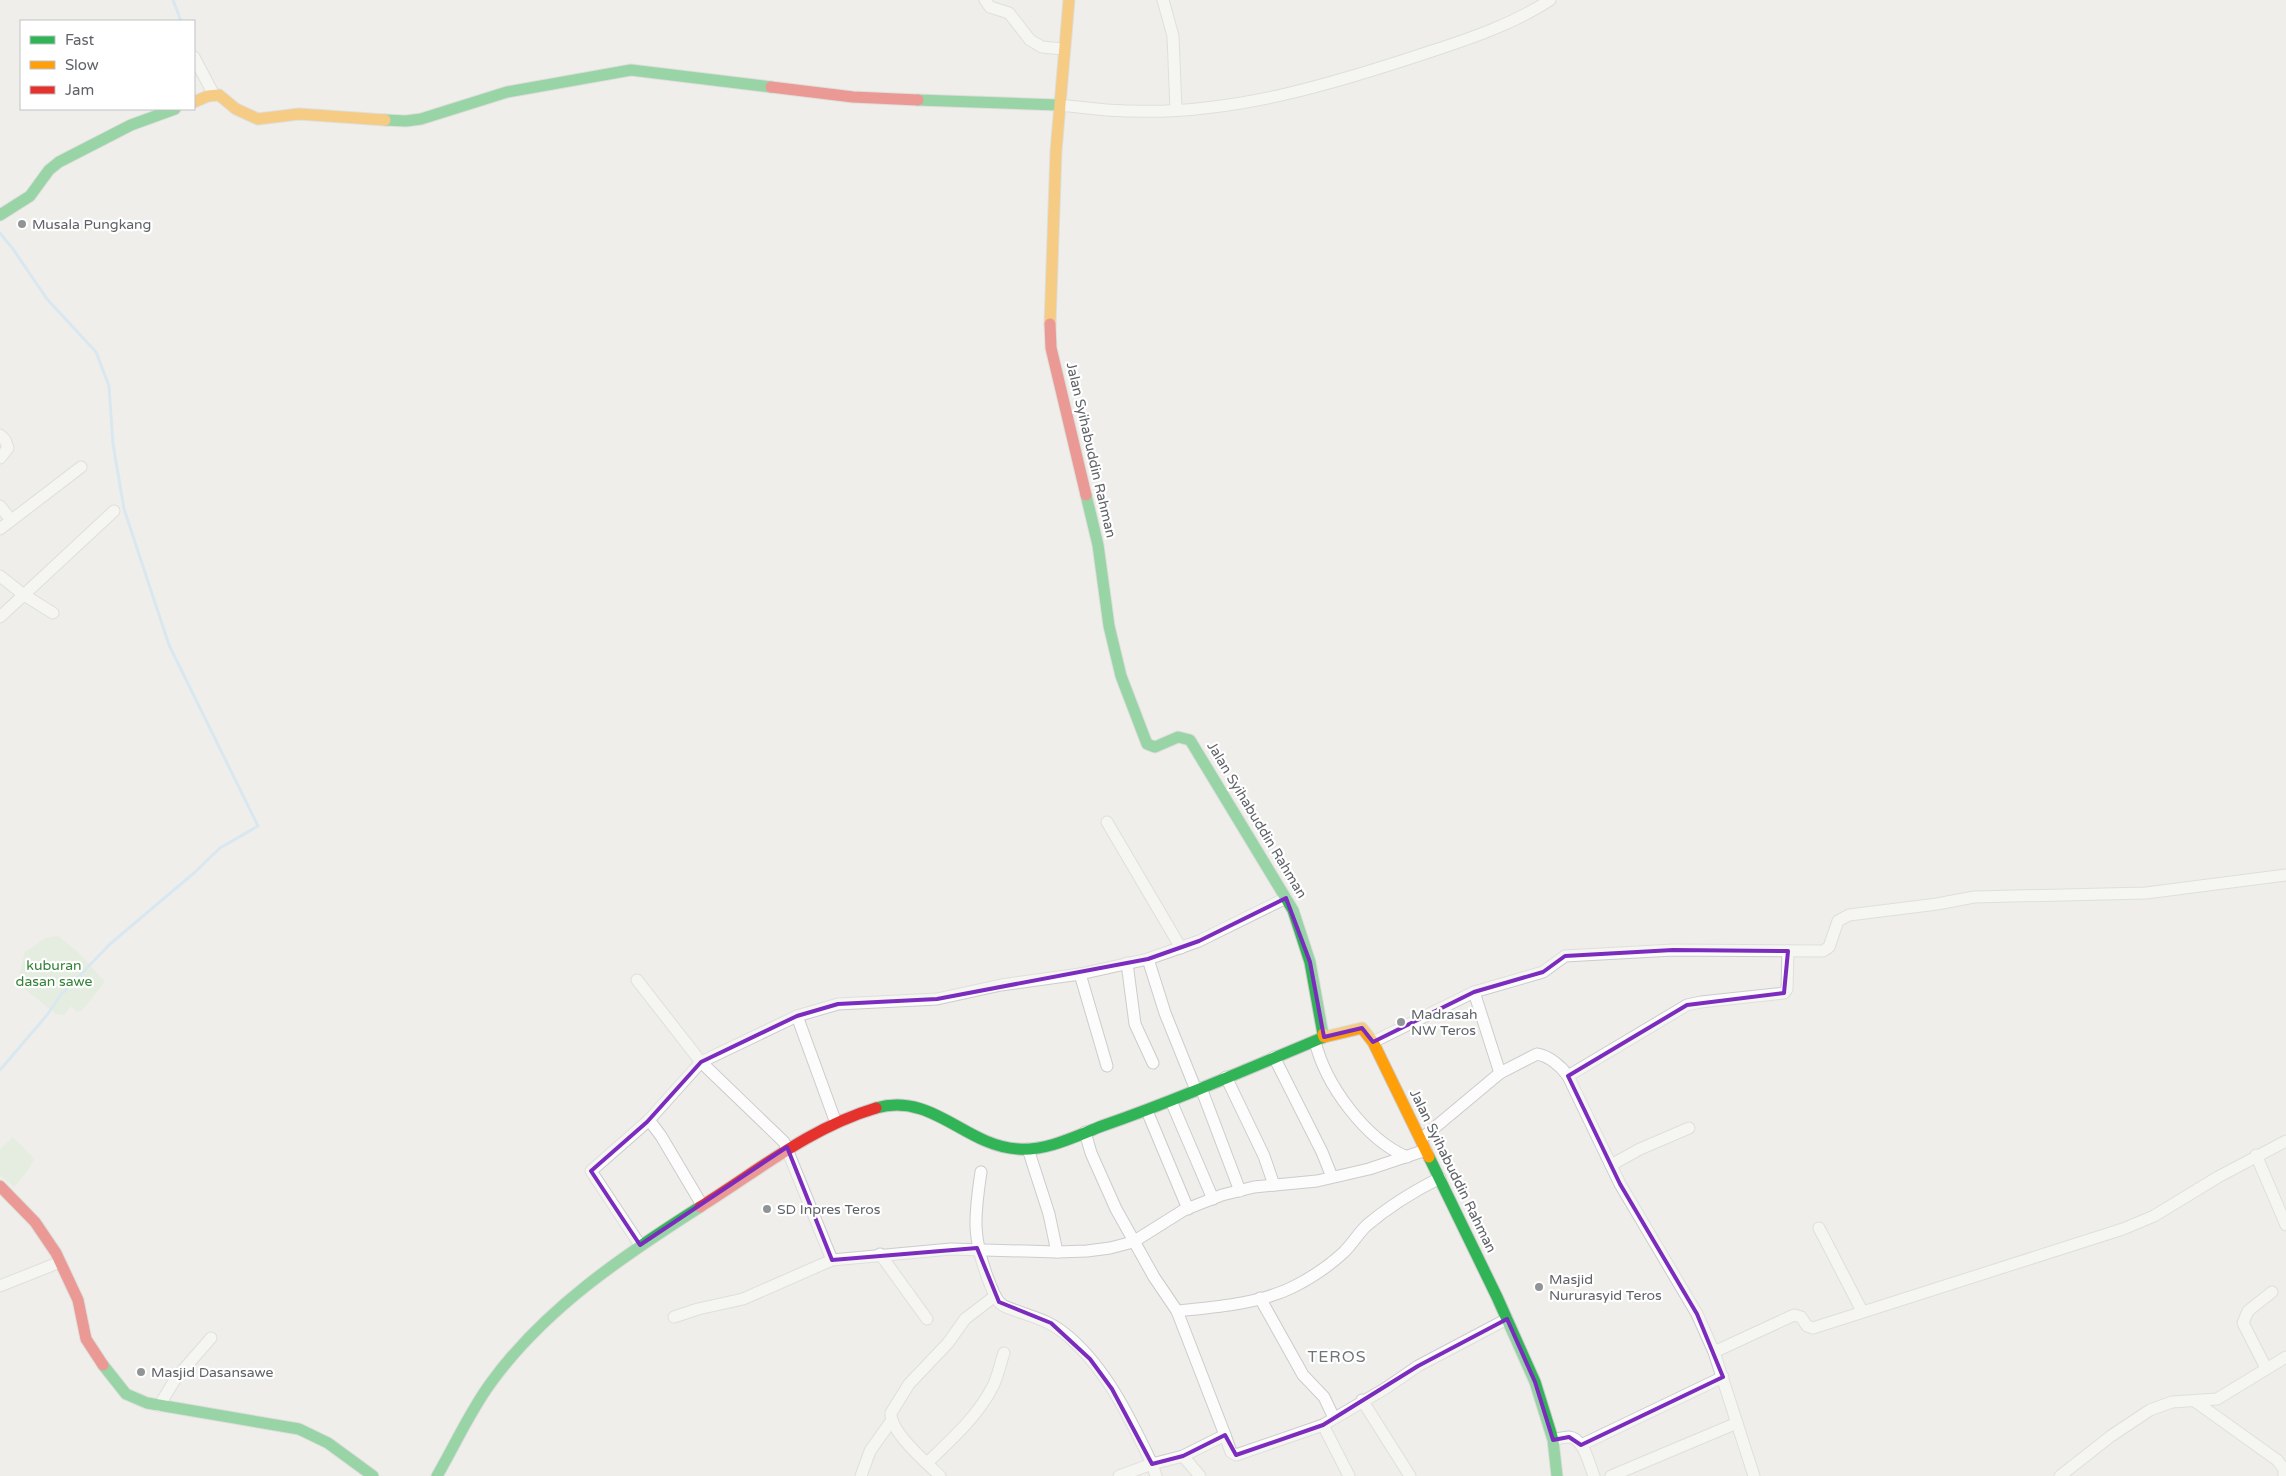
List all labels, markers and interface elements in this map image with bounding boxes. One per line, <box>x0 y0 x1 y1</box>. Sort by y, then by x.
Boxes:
legend <box>20 20 195 110</box>
text: Fast <box>65 31 95 49</box>
text: Slow <box>65 56 99 74</box>
text: Jam <box>65 81 94 99</box>
place label: Musala Pungkang <box>32 216 151 233</box>
marker: Musala Pungkang <box>16 218 28 230</box>
street label: Jalan Syihabuddin Rahman <box>1062 361 1120 539</box>
street label: Jalan Syihabuddin Rahman <box>1203 739 1311 901</box>
park label: kuburan dasan sawe <box>16 957 92 990</box>
place label: Madrasah NW Teros <box>1411 1006 1478 1039</box>
marker: Madrasah NW Teros <box>1395 1016 1407 1028</box>
street label: Jalan Syihabuddin Rahman <box>1406 1086 1500 1256</box>
place label: SD Inpres Teros <box>777 1201 881 1218</box>
marker: SD Inpres Teros <box>761 1203 773 1215</box>
place label: Masjid Nururasyid Teros <box>1549 1271 1662 1304</box>
marker: Masjid Nururasyid Teros <box>1533 1281 1545 1293</box>
district label: TEROS <box>1307 1347 1367 1367</box>
place label: Masjid Dasansawe <box>151 1364 273 1381</box>
marker: Masjid Dasansawe <box>135 1366 147 1378</box>

